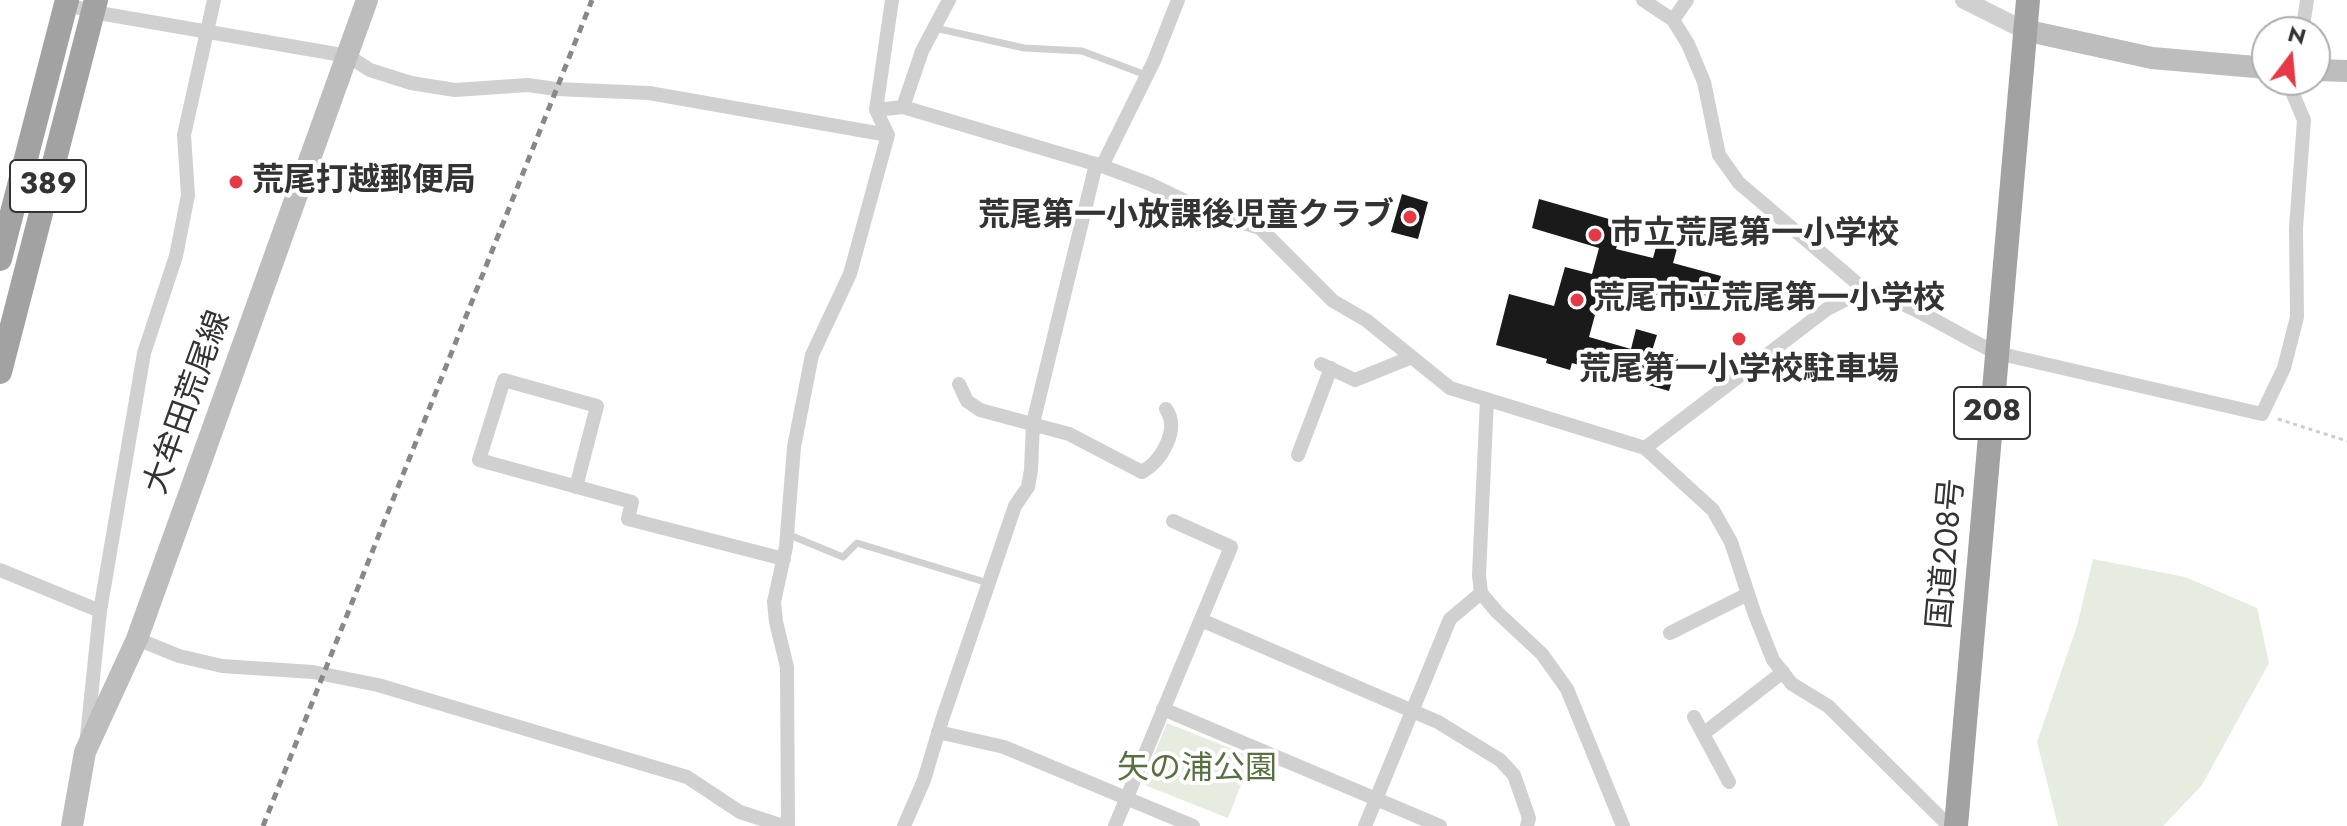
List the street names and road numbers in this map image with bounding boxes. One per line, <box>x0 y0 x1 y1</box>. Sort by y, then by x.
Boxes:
road number: 389 <box>10 160 86 212</box>
street label: 大牟田荒尾線 <box>138 306 240 500</box>
road number: 208 <box>1954 387 2030 439</box>
street label: 国道208号 <box>1922 477 1974 631</box>

